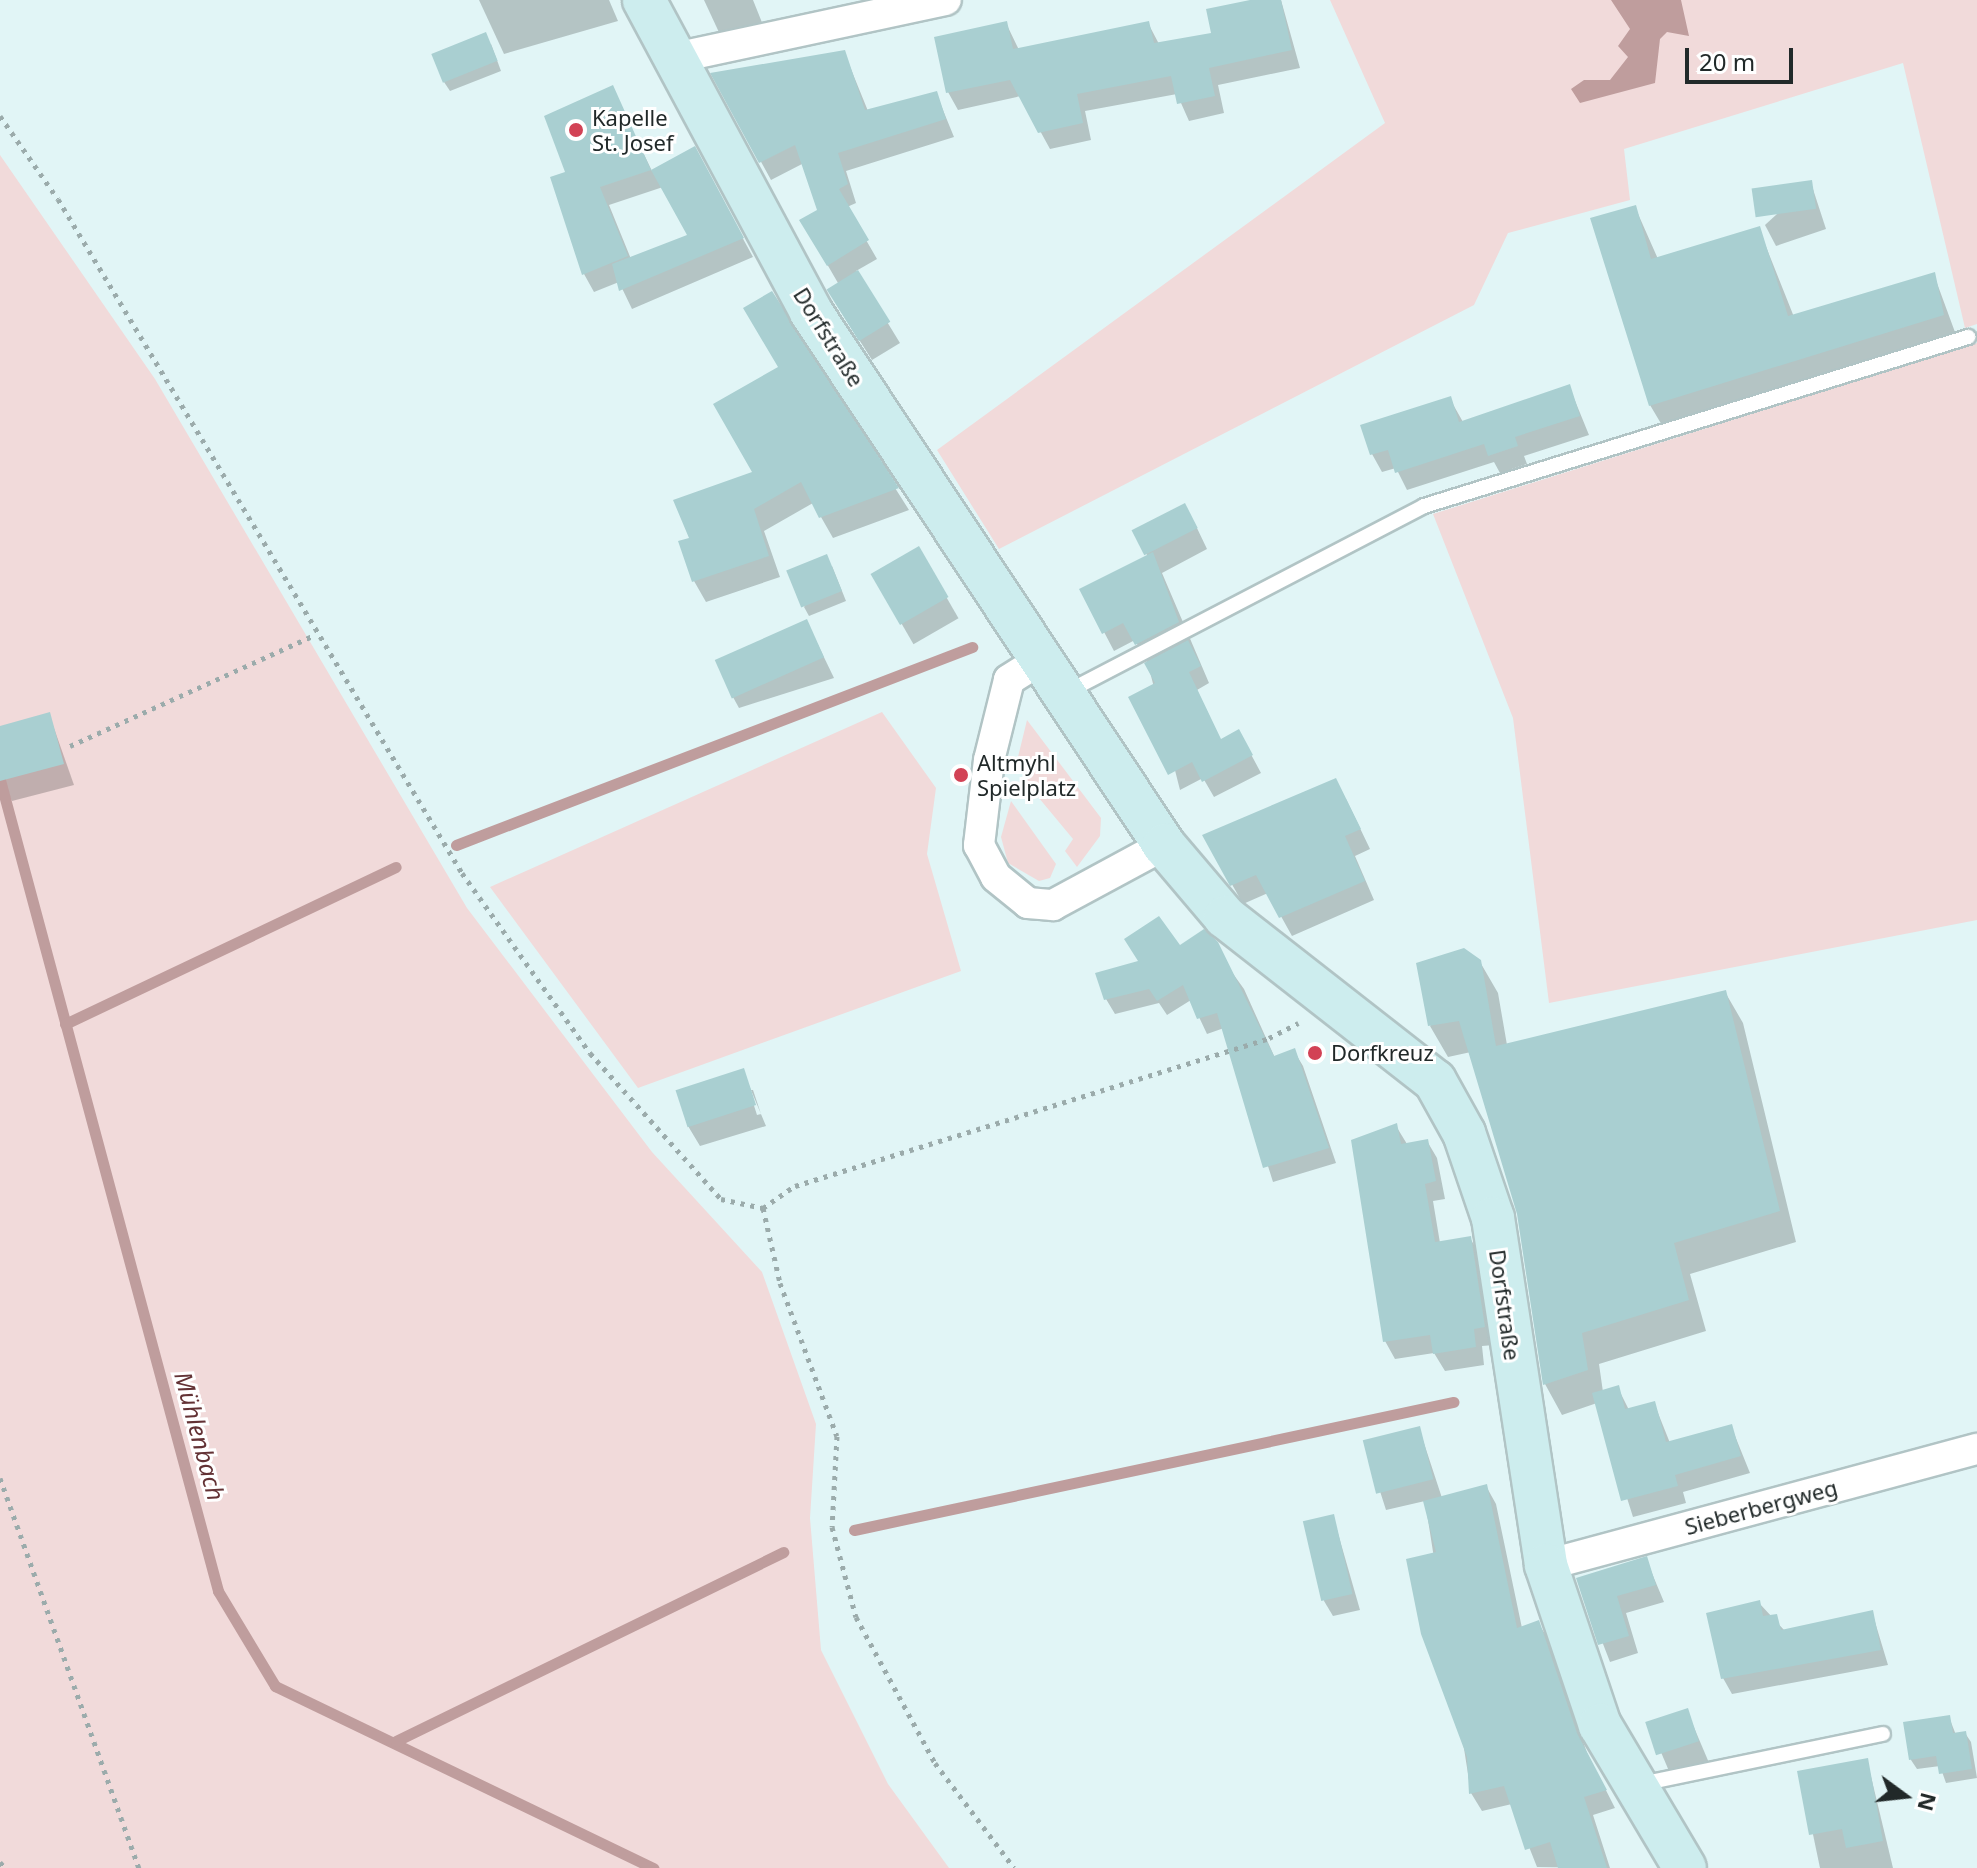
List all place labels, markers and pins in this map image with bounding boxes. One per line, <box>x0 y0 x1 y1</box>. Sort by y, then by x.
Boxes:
place label: Kapelle St. Josef <box>592 104 673 156</box>
marker: Kapelle St. Josef <box>567 121 585 139</box>
place label: Altmyhl Spielplatz <box>977 749 1076 800</box>
marker: Altmyhl Spielplatz <box>952 766 970 784</box>
place label: Dorfkreuz <box>1331 1040 1434 1066</box>
marker: Dorfkreuz <box>1306 1044 1324 1062</box>

